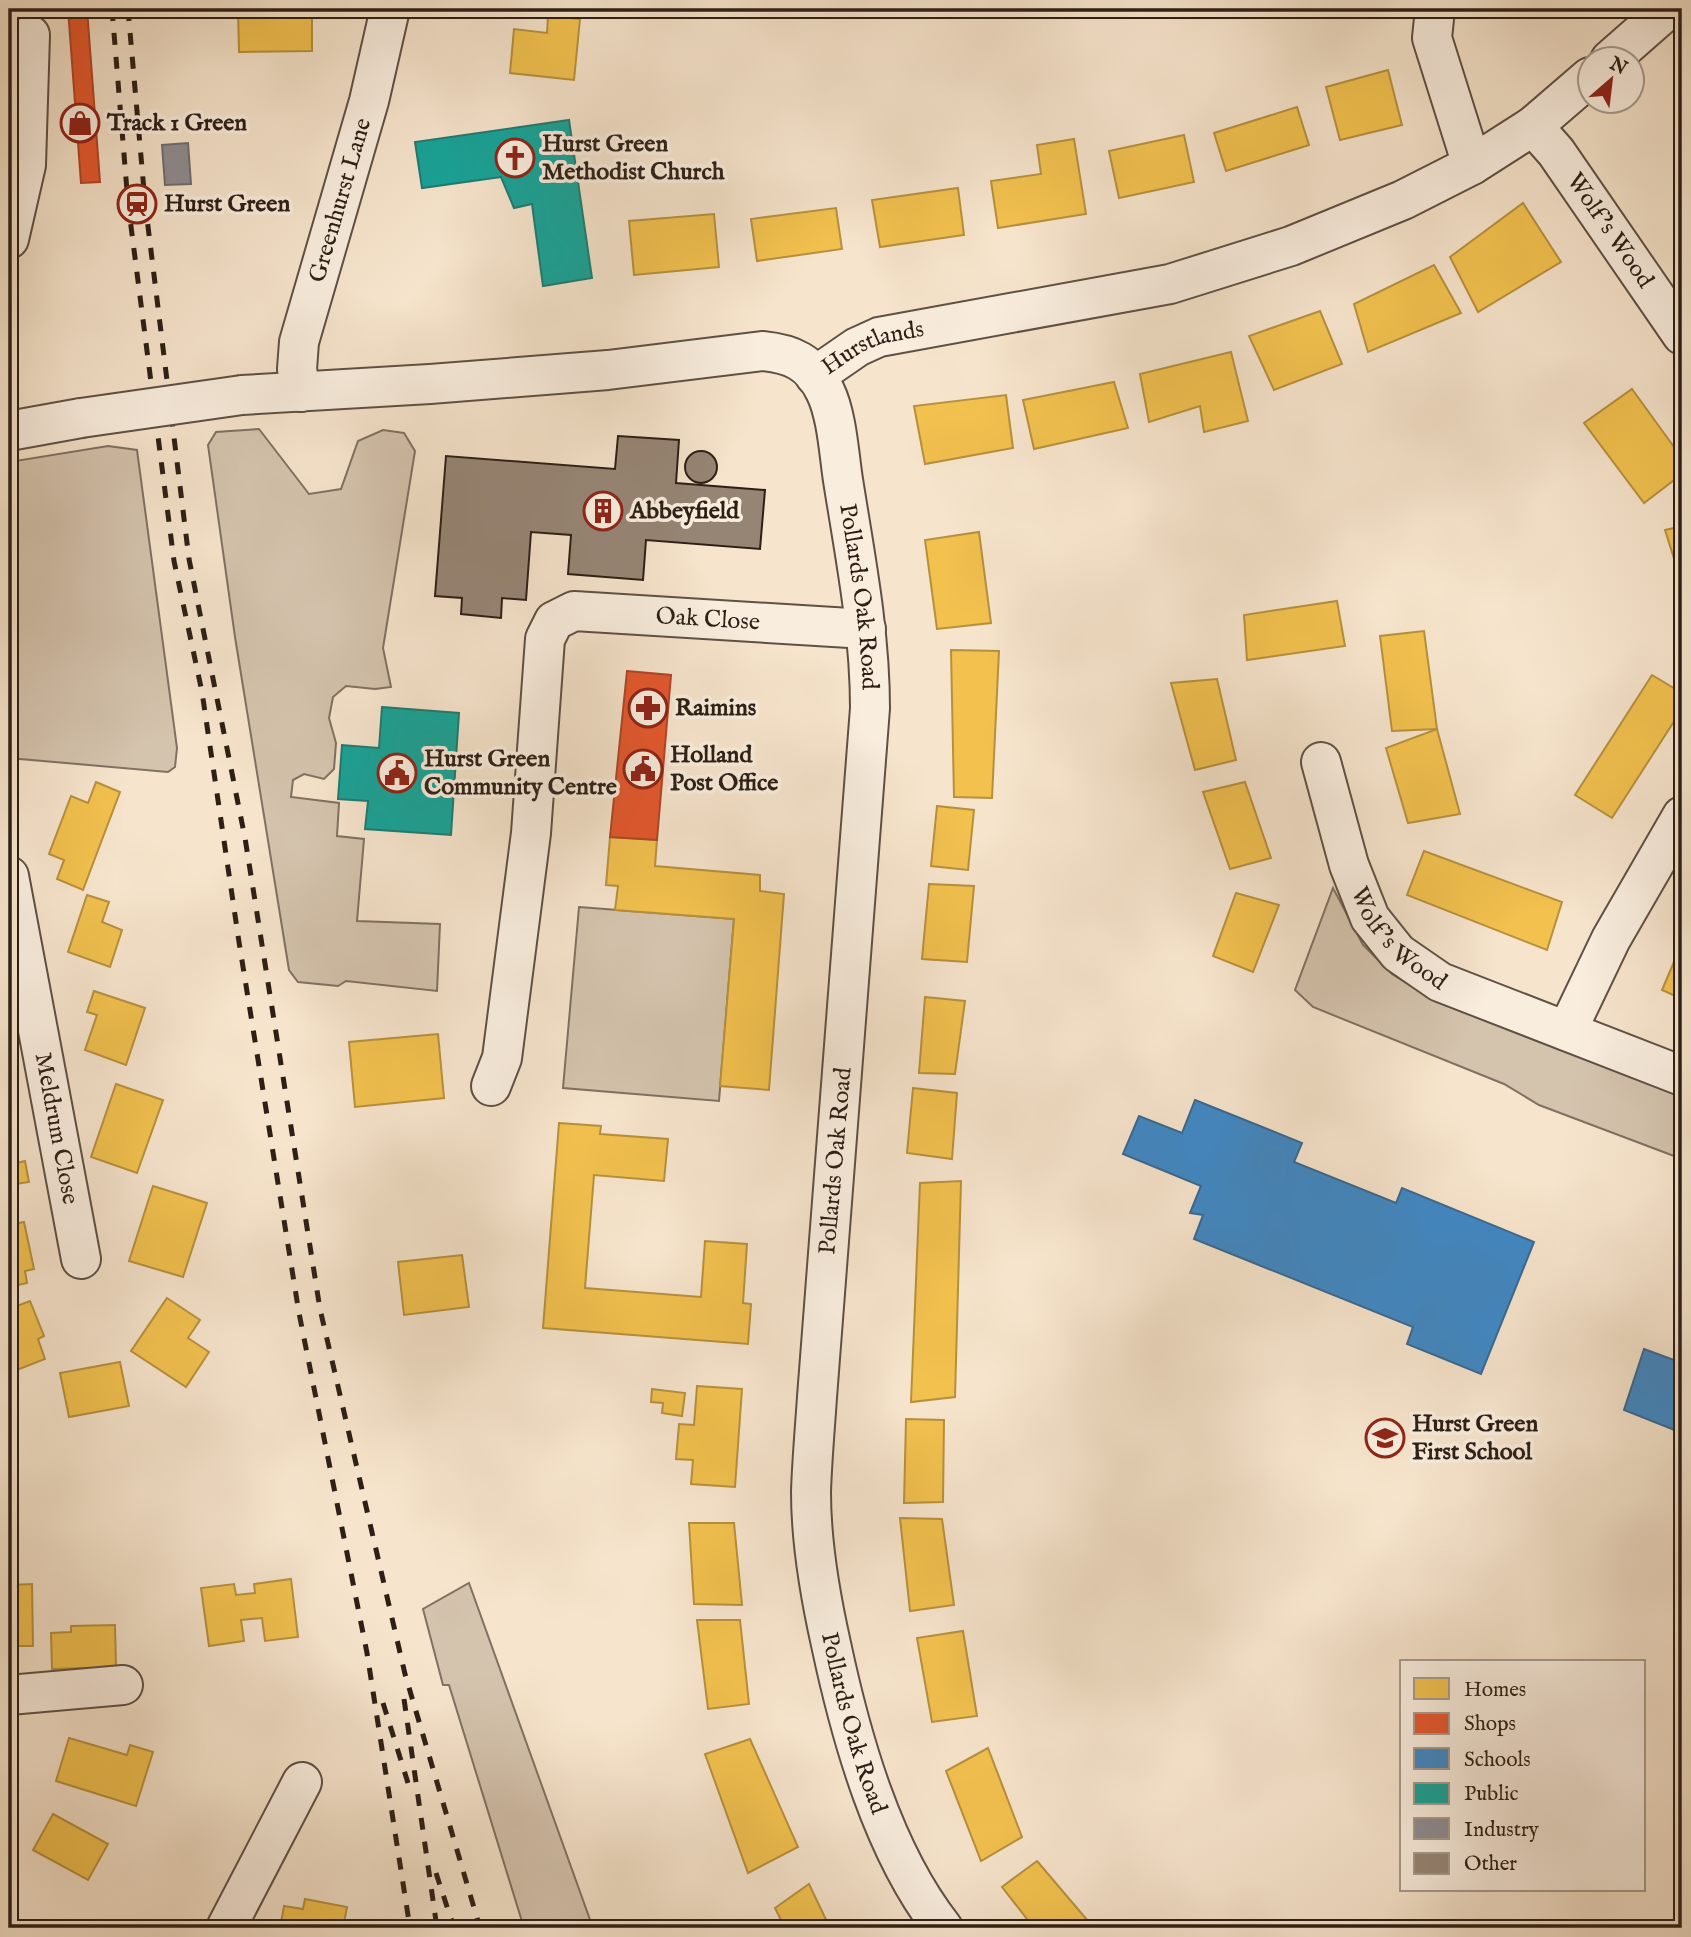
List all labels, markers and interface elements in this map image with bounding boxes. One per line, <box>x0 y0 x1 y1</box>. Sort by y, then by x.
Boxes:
north arrow <box>1576 46 1646 116</box>
text: N <box>1604 52 1631 81</box>
shop icon: Track 1 Green <box>59 102 101 144</box>
place label: Track 1 Green <box>106 108 247 139</box>
street label: Greenhurst Lane <box>302 114 379 286</box>
place label: Hurst Green Methodist Church <box>542 129 725 188</box>
church icon: Hurst Green Methodist Church <box>494 137 536 179</box>
street label: Wolf's Wood <box>1560 167 1661 294</box>
station icon: Hurst Green <box>116 183 158 225</box>
place label: Hurst Green <box>164 189 290 220</box>
street label: Hurstlands <box>816 314 926 382</box>
building icon: Abbeyfield <box>582 490 624 532</box>
place label: Abbeyfield <box>629 496 740 527</box>
street label: Pollards Oak Road <box>832 501 885 691</box>
street label: Oak Close <box>655 601 761 638</box>
pharmacy icon: Raimins <box>627 687 669 729</box>
place label: Raimins <box>675 693 757 724</box>
place label: Holland Post Office <box>670 740 778 799</box>
place label: Hurst Green Community Centre <box>424 744 617 803</box>
public building icon: Holland Post Office <box>622 748 664 790</box>
public building icon: Hurst Green Community Centre <box>376 752 418 794</box>
street label: Wolf's Wood <box>1344 882 1453 998</box>
street label: Meldrum Close <box>27 1050 86 1207</box>
street label: Pollards Oak Road <box>812 1066 860 1256</box>
place label: Hurst Green First School <box>1412 1409 1538 1468</box>
school or university icon: Hurst Green First School <box>1364 1417 1406 1459</box>
street label: Pollards Oak Road <box>813 1629 894 1819</box>
legend <box>1400 1660 1646 1892</box>
text: Homes <box>1464 1677 1526 1704</box>
text: Shops <box>1464 1711 1516 1738</box>
text: Schools <box>1464 1747 1531 1774</box>
text: Public <box>1464 1781 1518 1808</box>
text: Industry <box>1464 1817 1540 1844</box>
text: Other <box>1464 1851 1517 1878</box>

